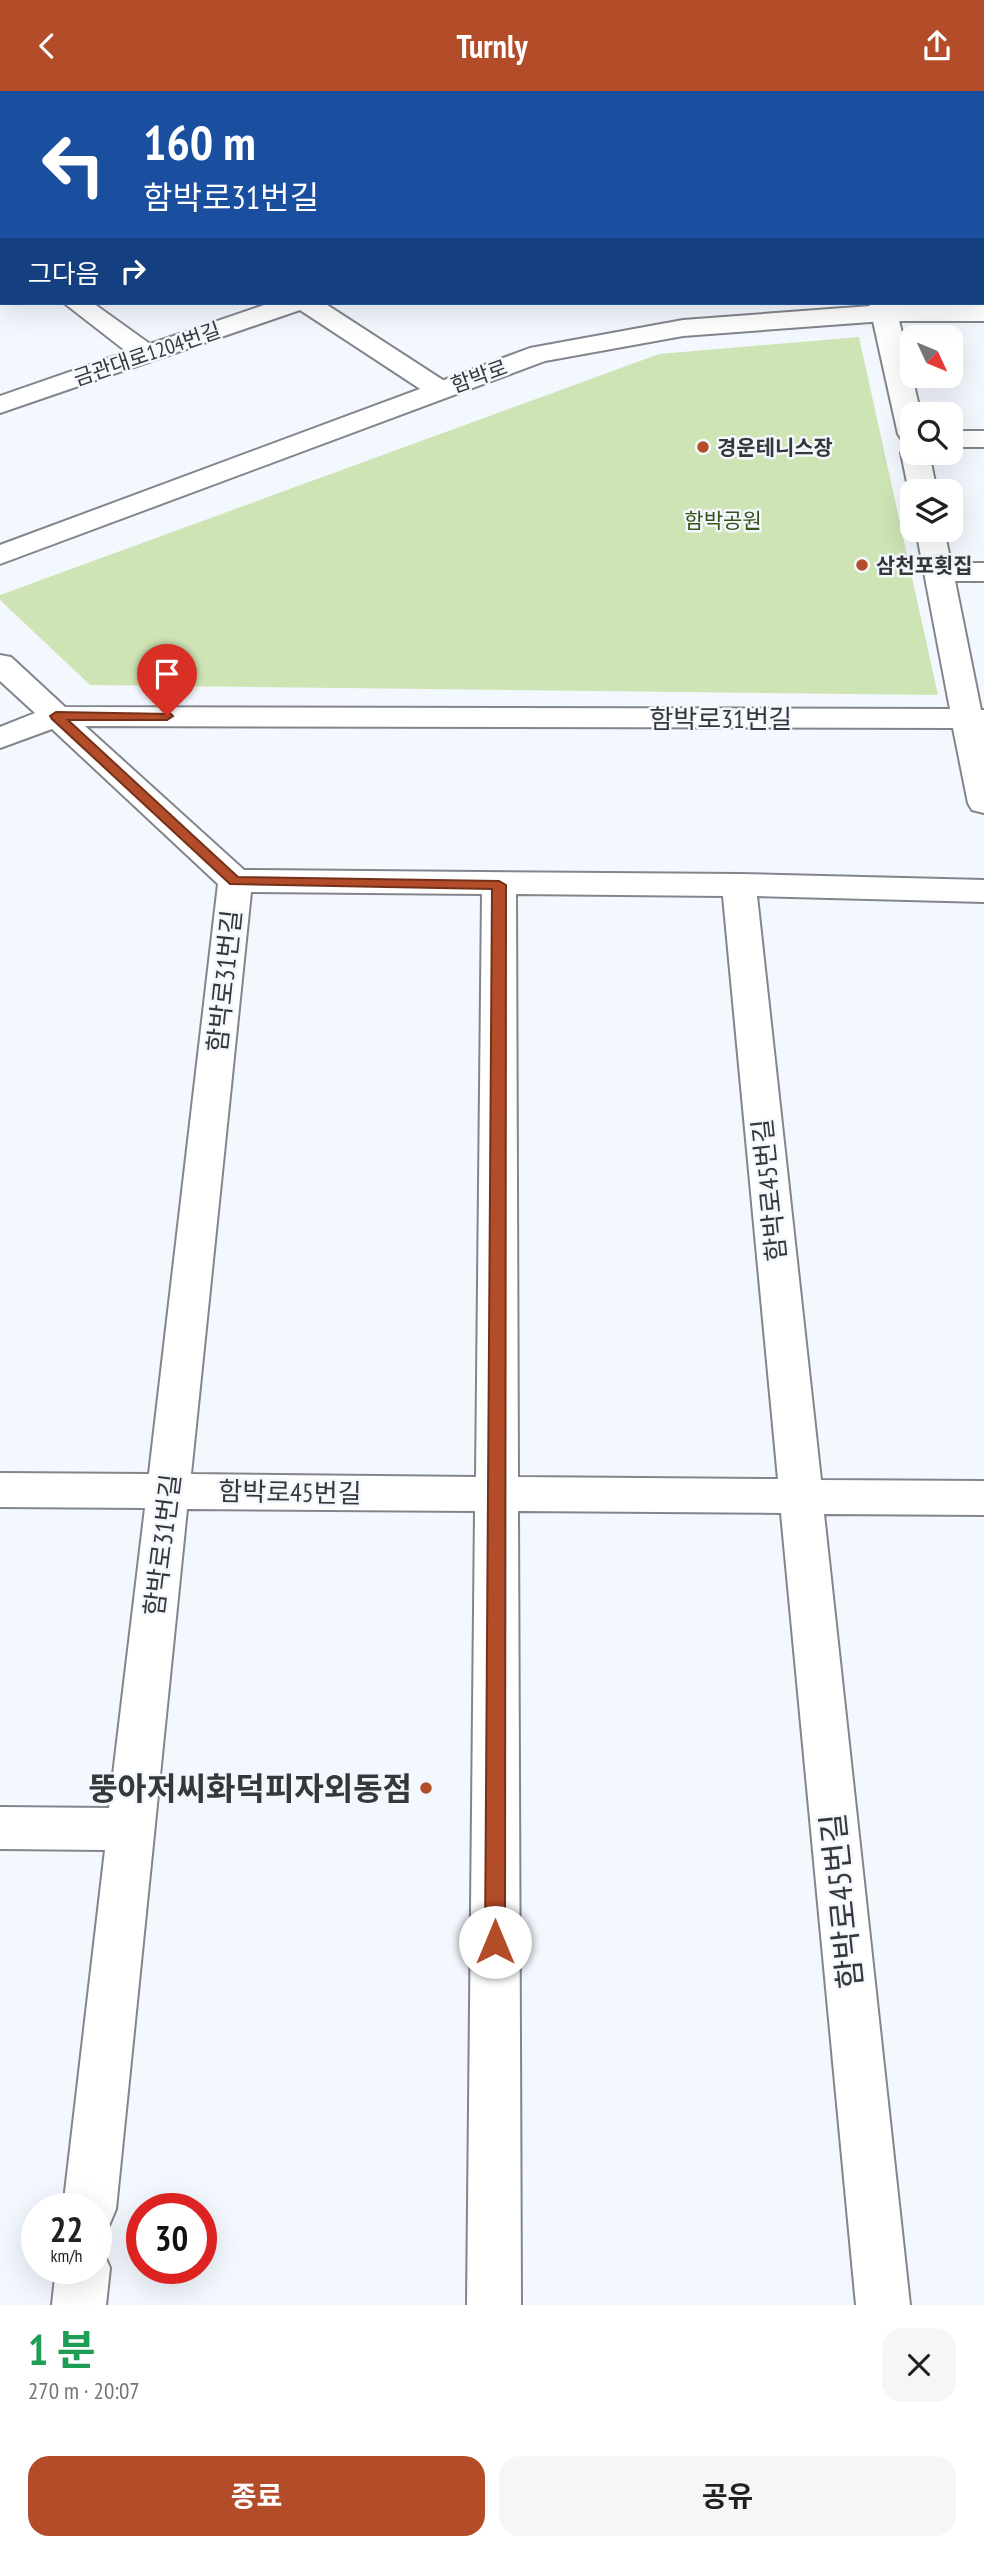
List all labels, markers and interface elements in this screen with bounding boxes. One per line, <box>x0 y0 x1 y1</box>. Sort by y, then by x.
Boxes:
text: Turnly <box>456 25 528 67</box>
icon: back <box>28 27 66 65</box>
icon: share <box>918 27 956 65</box>
text: 160 m <box>143 110 256 174</box>
icon: left <box>28 119 119 210</box>
text: 함박로31번길 <box>143 176 319 218</box>
icon: right <box>114 252 152 290</box>
text: 그다음 <box>28 257 100 290</box>
street label: 금관대로1204번길 <box>70 316 224 392</box>
north arrow <box>900 325 962 389</box>
map controls <box>900 325 963 542</box>
street label: 함박로 <box>447 353 511 399</box>
button: search <box>900 402 963 465</box>
place label: 경운테니스장 <box>717 434 833 461</box>
marker: 경운테니스장 <box>695 439 711 455</box>
button: layers <box>900 479 963 542</box>
park label: 함박공원 <box>684 507 762 534</box>
place label: 삼천포횟집 <box>876 552 973 579</box>
marker: 삼천포횟집 <box>854 557 870 573</box>
pin <box>137 644 197 716</box>
icon: arrive <box>148 655 186 693</box>
street label: 함박로31번길 <box>649 702 793 735</box>
street label: 함박로31번길 <box>200 908 248 1054</box>
street label: 함박로45번길 <box>745 1117 793 1263</box>
street label: 함박로31번길 <box>137 1472 187 1618</box>
street label: 함박로45번길 <box>218 1474 362 1510</box>
place label: 뚱아저씨화덕피자외동점 <box>88 1767 412 1809</box>
marker: 뚱아저씨화덕피자외동점 <box>418 1780 434 1796</box>
street label: 함박로45번길 <box>811 1811 871 1991</box>
position arrow <box>458 1905 532 1979</box>
speed limit sign: 30 <box>126 2193 217 2284</box>
text: 22 <box>50 2206 83 2252</box>
text: km/h <box>51 2244 82 2267</box>
text: 1 분 <box>28 2322 95 2377</box>
button: close <box>882 2328 956 2402</box>
text: 270 m · 20:07 <box>28 2376 140 2405</box>
button: 종료 <box>28 2456 485 2536</box>
button: 공유 <box>499 2456 956 2536</box>

